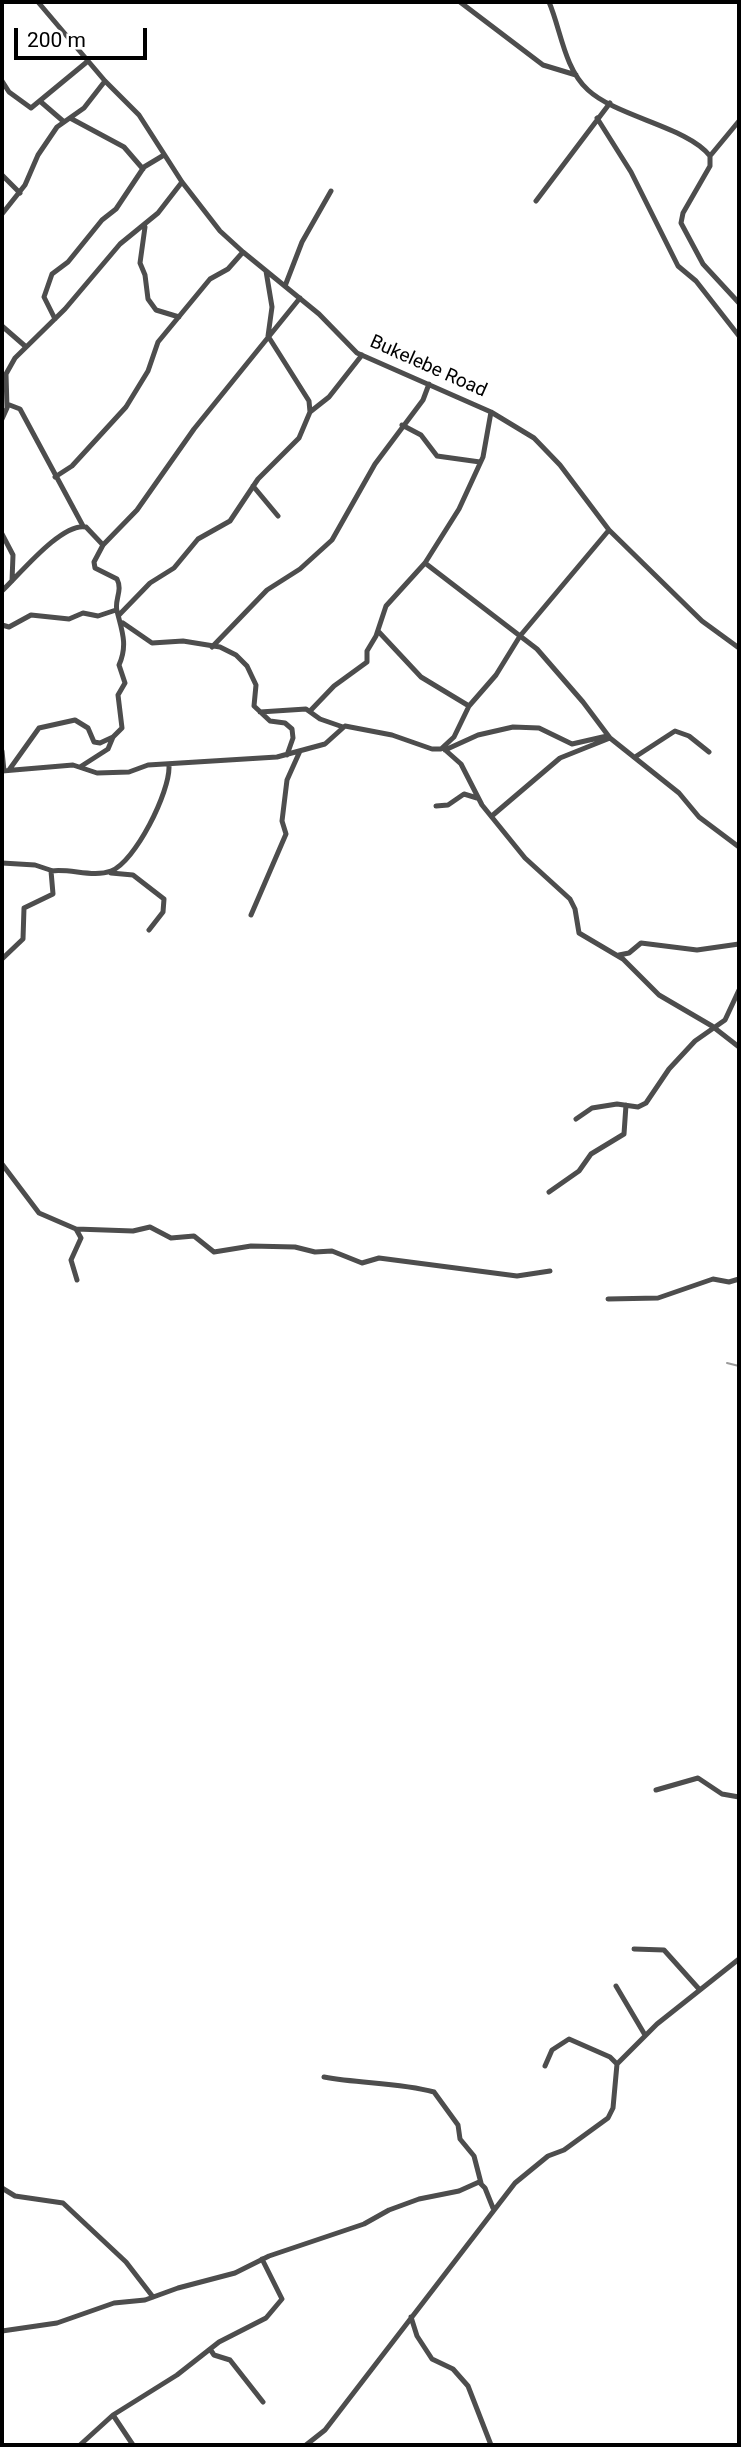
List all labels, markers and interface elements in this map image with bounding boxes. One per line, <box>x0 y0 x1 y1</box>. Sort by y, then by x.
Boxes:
scale bar <box>18 14 150 58</box>
text: 200 m <box>27 28 86 52</box>
street label: Bukelebe Road <box>366 331 490 403</box>

